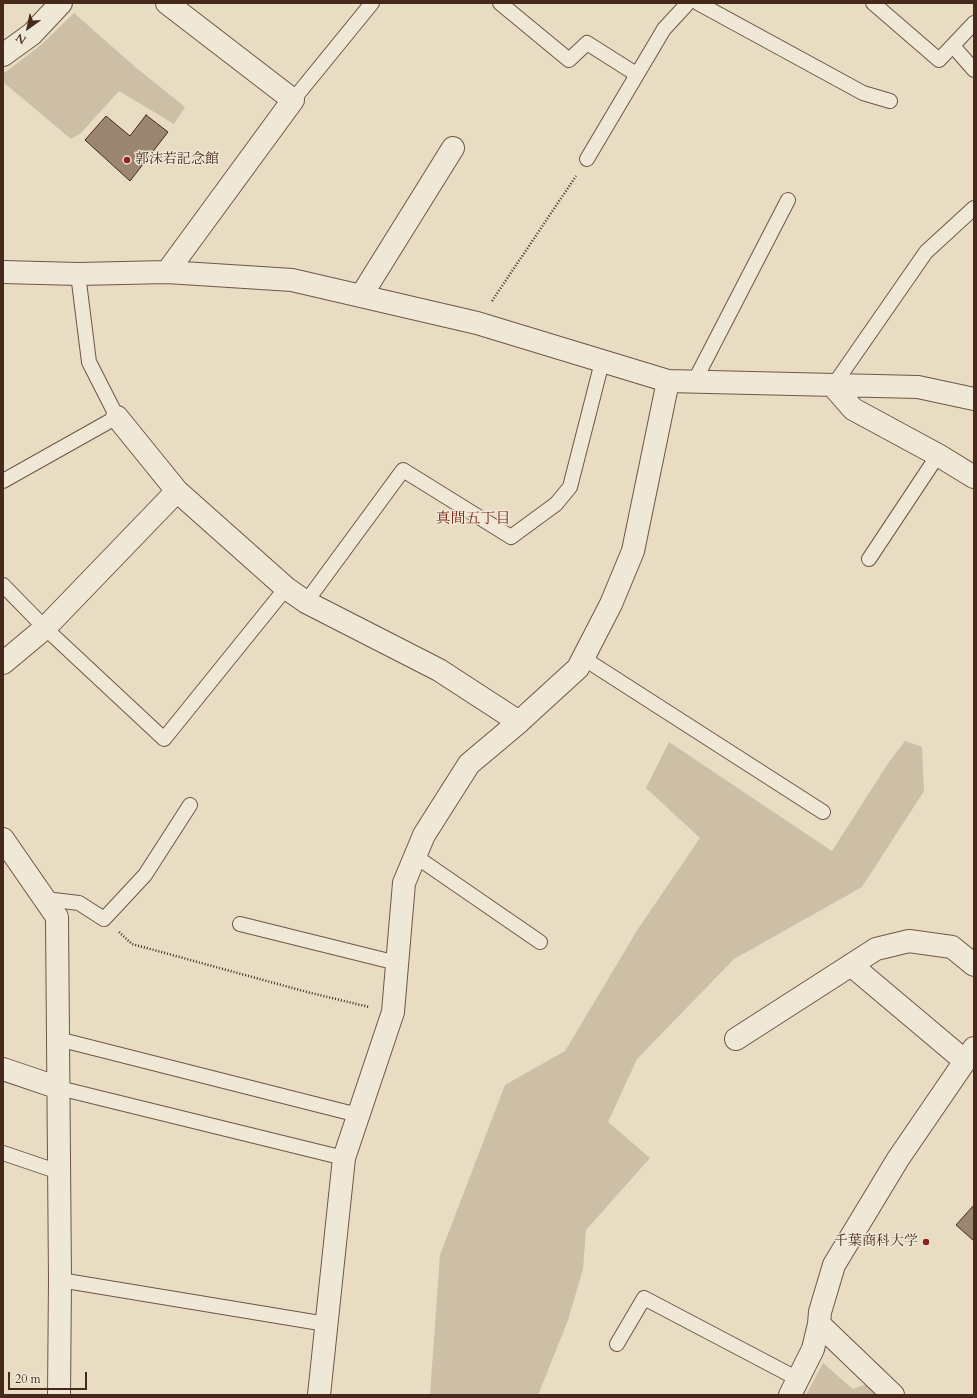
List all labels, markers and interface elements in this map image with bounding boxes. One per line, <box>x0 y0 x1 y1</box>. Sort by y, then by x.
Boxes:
north arrow <box>8 8 48 48</box>
text: N <box>13 30 29 47</box>
place label: 郭沫若記念館 <box>135 152 219 168</box>
marker: 郭沫若記念館 <box>122 155 132 165</box>
district label: 真間五丁目 <box>436 511 510 529</box>
place label: 千葉商科大学 <box>834 1234 918 1250</box>
marker: 千葉商科大学 <box>921 1237 931 1247</box>
scale bar <box>10 1364 89 1390</box>
text: 20 m <box>15 1371 41 1387</box>

